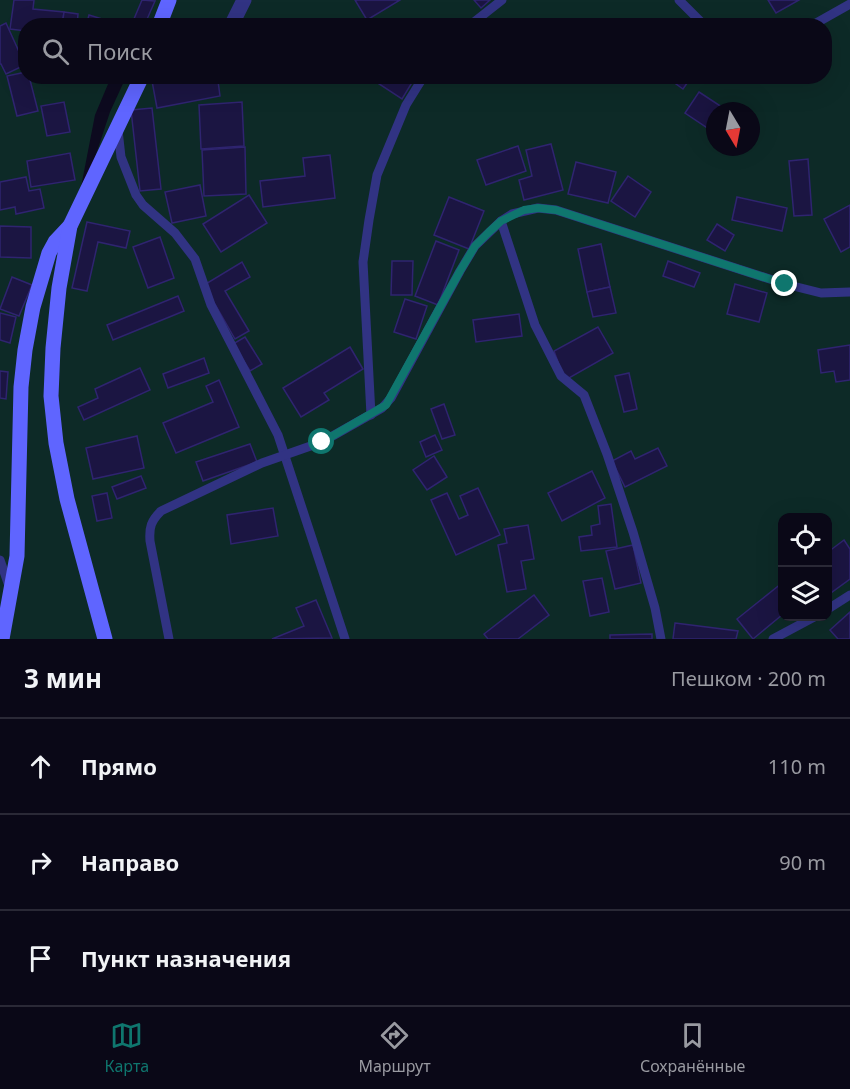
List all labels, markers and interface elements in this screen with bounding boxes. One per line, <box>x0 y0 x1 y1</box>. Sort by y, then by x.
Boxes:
search box <box>18 18 832 84</box>
icon: search <box>39 35 72 68</box>
text: Поиск <box>87 36 152 66</box>
north arrow <box>706 102 760 156</box>
route end <box>771 270 797 296</box>
route start <box>308 428 334 454</box>
map controls <box>778 513 832 621</box>
button: locate <box>778 513 832 567</box>
button: layers <box>778 567 832 621</box>
text: 3 мин <box>24 660 102 696</box>
text: Пешком · 200 m <box>671 665 826 692</box>
icon: ahead <box>24 750 57 783</box>
text: Прямо <box>81 751 157 781</box>
text: 110 m <box>768 753 826 780</box>
icon: right <box>24 846 57 879</box>
text: Направо <box>81 847 179 877</box>
text: 90 m <box>779 849 826 876</box>
icon: arrive <box>24 942 57 975</box>
text: Пункт назначения <box>81 943 291 973</box>
tab: Карта <box>105 1019 149 1077</box>
tab: Маршрут <box>358 1019 431 1077</box>
tab: Сохранённые <box>640 1019 745 1077</box>

